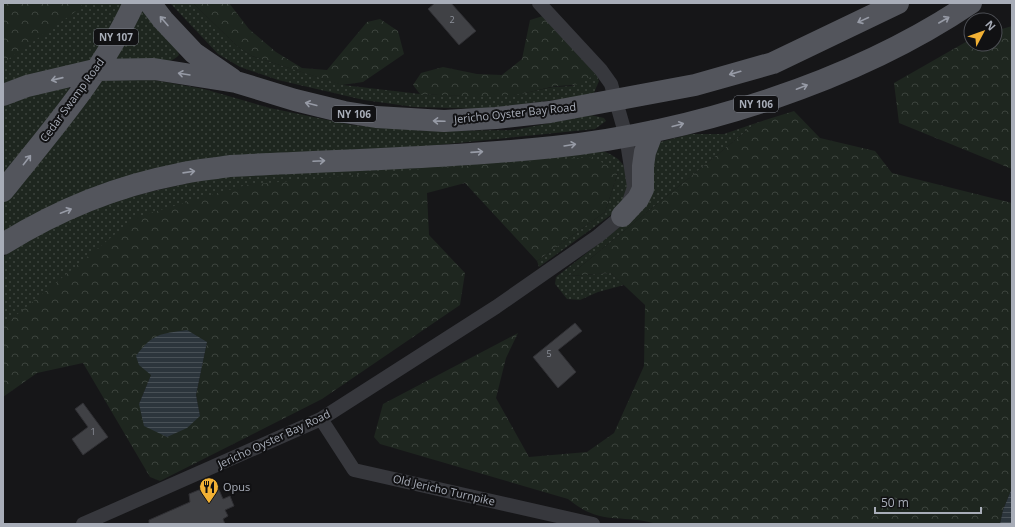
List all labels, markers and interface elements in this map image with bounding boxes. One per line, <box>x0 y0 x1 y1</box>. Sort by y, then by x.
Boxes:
north arrow <box>963 12 1003 52</box>
house number: 2 <box>449 13 455 26</box>
one-way arrow <box>938 15 950 23</box>
one-way arrow <box>160 16 169 27</box>
one-way arrow <box>857 17 869 24</box>
text: N <box>982 17 1000 33</box>
road number: NY 107 <box>94 29 138 45</box>
street label: Cedar Swamp Road <box>36 55 107 145</box>
one-way arrow <box>178 70 191 78</box>
one-way arrow <box>729 70 742 77</box>
one-way arrow <box>51 76 64 83</box>
one-way arrow <box>796 82 808 90</box>
road number: NY 106 <box>734 96 778 112</box>
street label: Jericho Oyster Bay Road <box>452 99 577 126</box>
one-way arrow <box>304 100 317 108</box>
road number: NY 106 <box>332 106 376 122</box>
one-way arrow <box>433 117 446 125</box>
one-way arrow <box>671 120 684 128</box>
one-way arrow <box>563 141 576 149</box>
one-way arrow <box>470 149 483 156</box>
one-way arrow <box>23 155 32 166</box>
one-way arrow <box>312 158 325 165</box>
one-way arrow <box>183 168 196 176</box>
one-way arrow <box>59 206 71 214</box>
house number: 5 <box>546 347 552 360</box>
street label: Jericho Oyster Bay Road <box>214 406 332 472</box>
house number: 1 <box>90 425 96 438</box>
street label: Old Jericho Turnpike <box>392 470 497 509</box>
restaurant icon: Opus <box>198 476 220 504</box>
place label: Opus <box>223 479 250 494</box>
scale bar <box>875 489 981 515</box>
text: 50 m <box>881 494 909 511</box>

